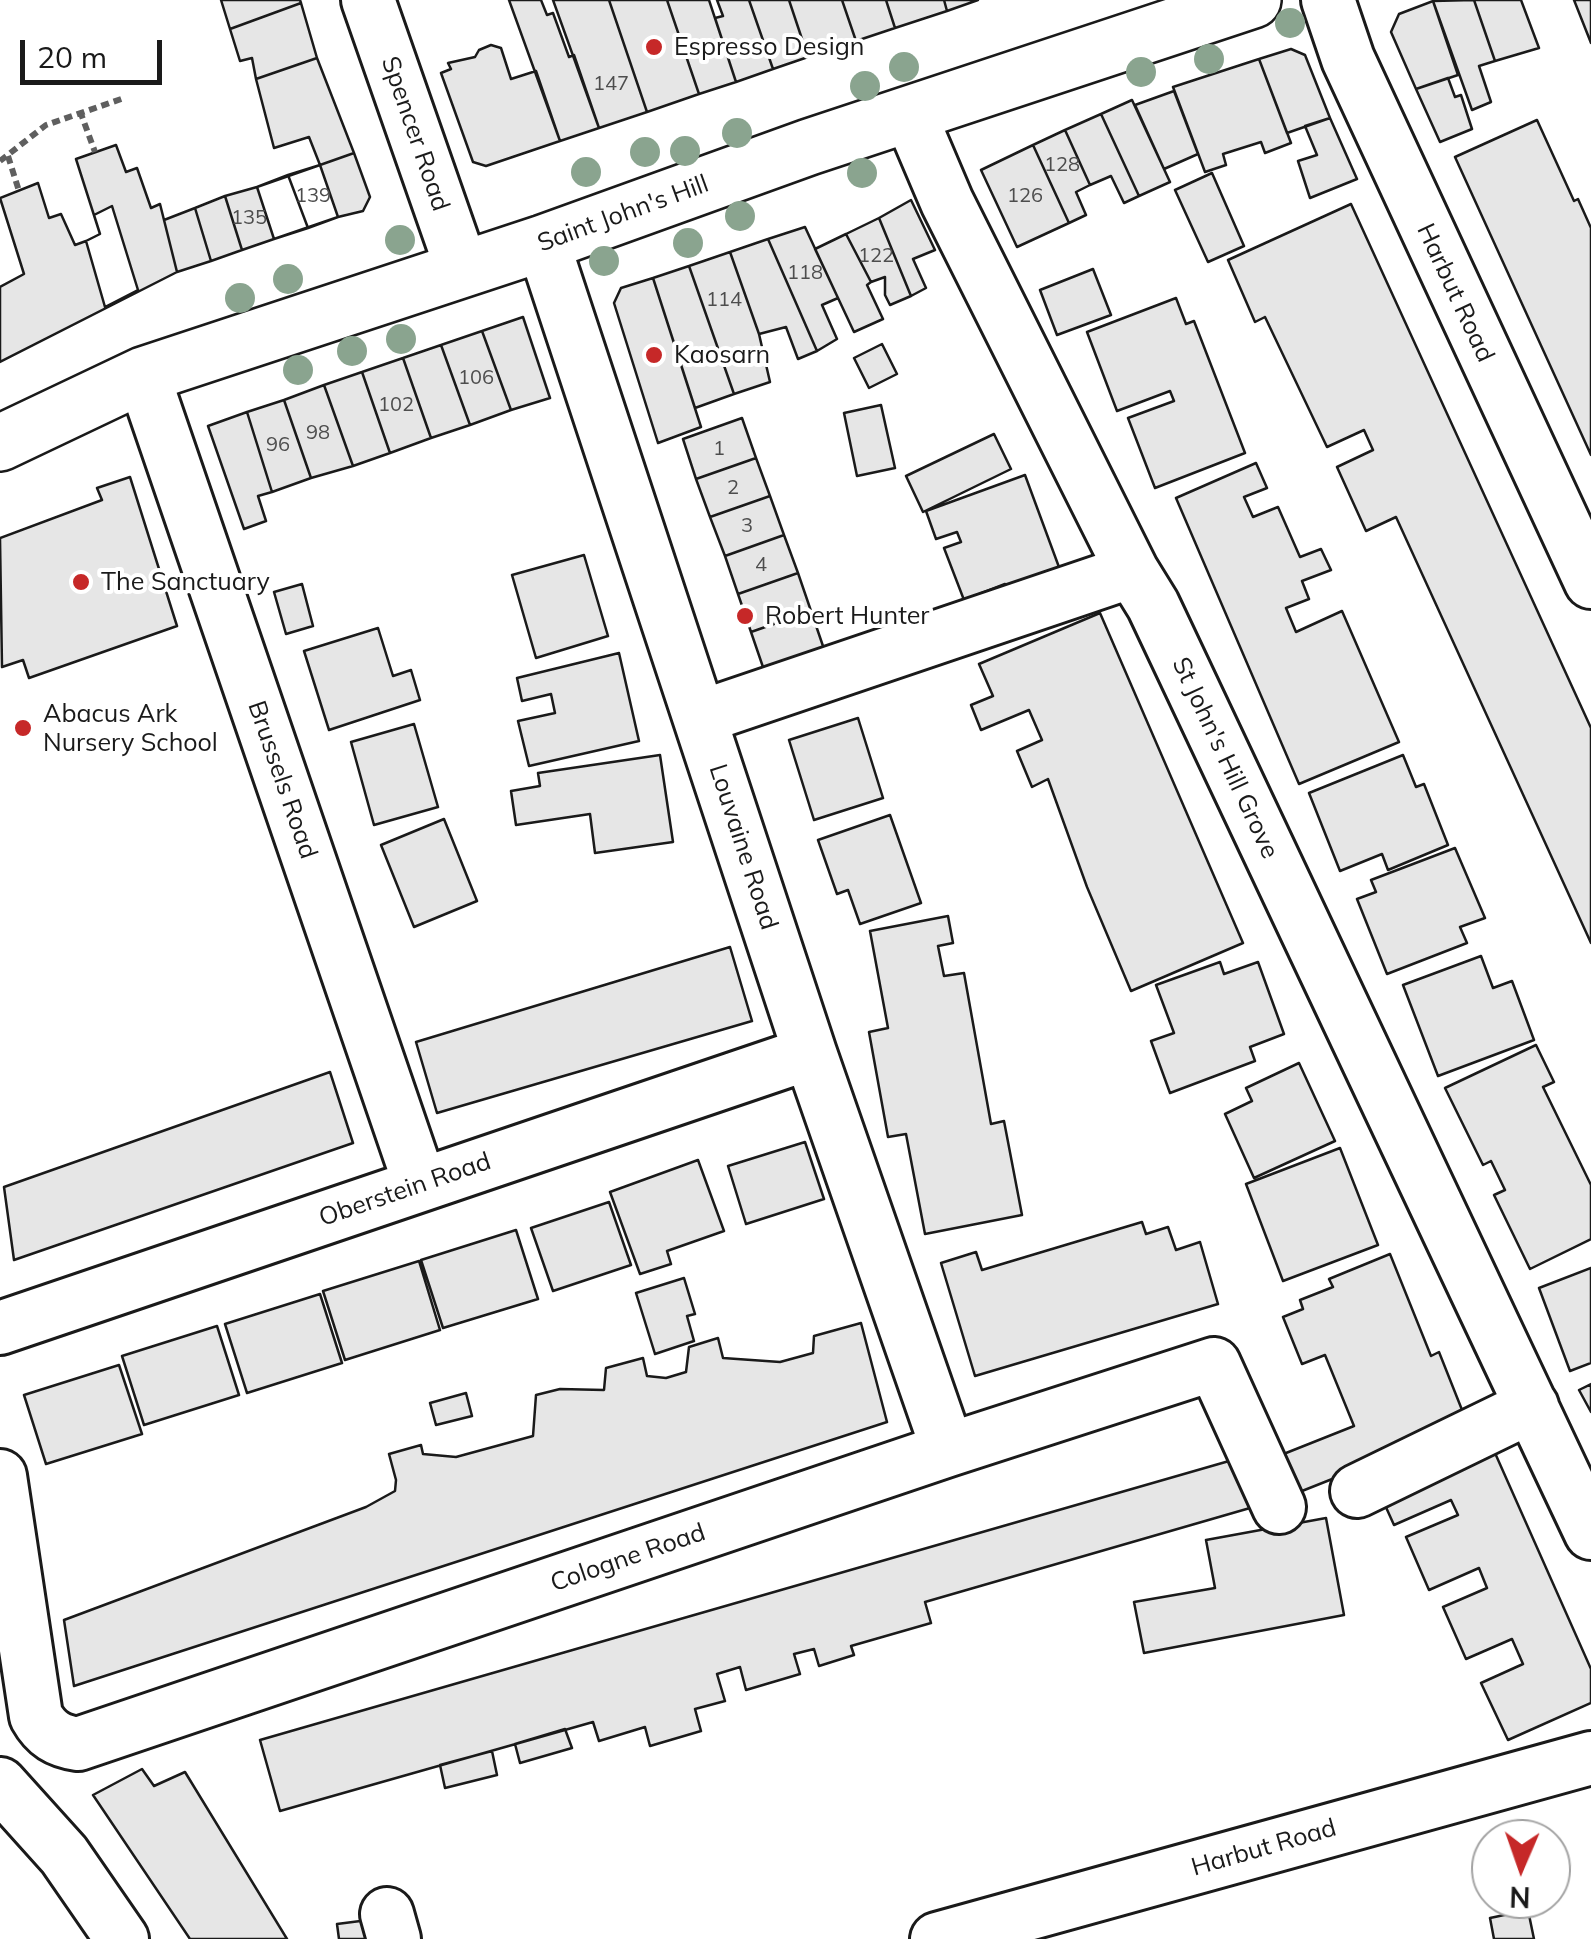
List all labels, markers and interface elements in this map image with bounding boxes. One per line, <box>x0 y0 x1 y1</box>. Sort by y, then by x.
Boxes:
scale bar <box>25 20 168 82</box>
place label: Espresso Design <box>674 32 864 62</box>
marker: Espresso Design <box>643 36 665 58</box>
text: 20 m <box>37 38 107 76</box>
street label: Spencer Road <box>375 53 455 215</box>
house number: 147 <box>593 72 629 96</box>
house number: 128 <box>1044 153 1080 177</box>
street label: Saint John's Hill <box>533 169 713 259</box>
house number: 139 <box>295 184 331 208</box>
house number: 126 <box>1007 184 1043 208</box>
house number: 135 <box>231 206 267 230</box>
street label: Harbut Road <box>1410 219 1500 367</box>
house number: 122 <box>858 244 894 268</box>
house number: 118 <box>787 261 823 285</box>
house number: 114 <box>706 288 742 312</box>
place label: Kaosarn <box>674 340 770 370</box>
marker: Kaosarn <box>643 344 665 366</box>
house number: 106 <box>458 366 494 390</box>
house number: 102 <box>378 393 414 417</box>
house number: 98 <box>306 421 330 445</box>
house number: 96 <box>266 433 290 457</box>
house number: 1 <box>713 437 725 461</box>
house number: 2 <box>727 476 739 500</box>
house number: 3 <box>741 514 753 538</box>
house number: 4 <box>755 553 767 577</box>
place label: The Sanctuary <box>101 567 270 597</box>
marker: The Sanctuary <box>70 571 92 593</box>
place label: Robert Hunter <box>765 601 929 631</box>
marker: Robert Hunter <box>734 605 756 627</box>
street label: St John's Hill Grove <box>1165 653 1285 863</box>
street label: Brussels Road <box>241 697 323 863</box>
place label: Abacus Ark Nursery School <box>43 699 218 758</box>
marker: Abacus Ark Nursery School <box>12 717 34 739</box>
street label: Louvaine Road <box>702 760 784 934</box>
street label: Oberstein Road <box>315 1147 495 1233</box>
street label: Cologne Road <box>547 1517 709 1599</box>
street label: Harbut Road <box>1188 1813 1340 1883</box>
north arrow <box>1471 1819 1571 1919</box>
text: N <box>1509 1880 1531 1915</box>

